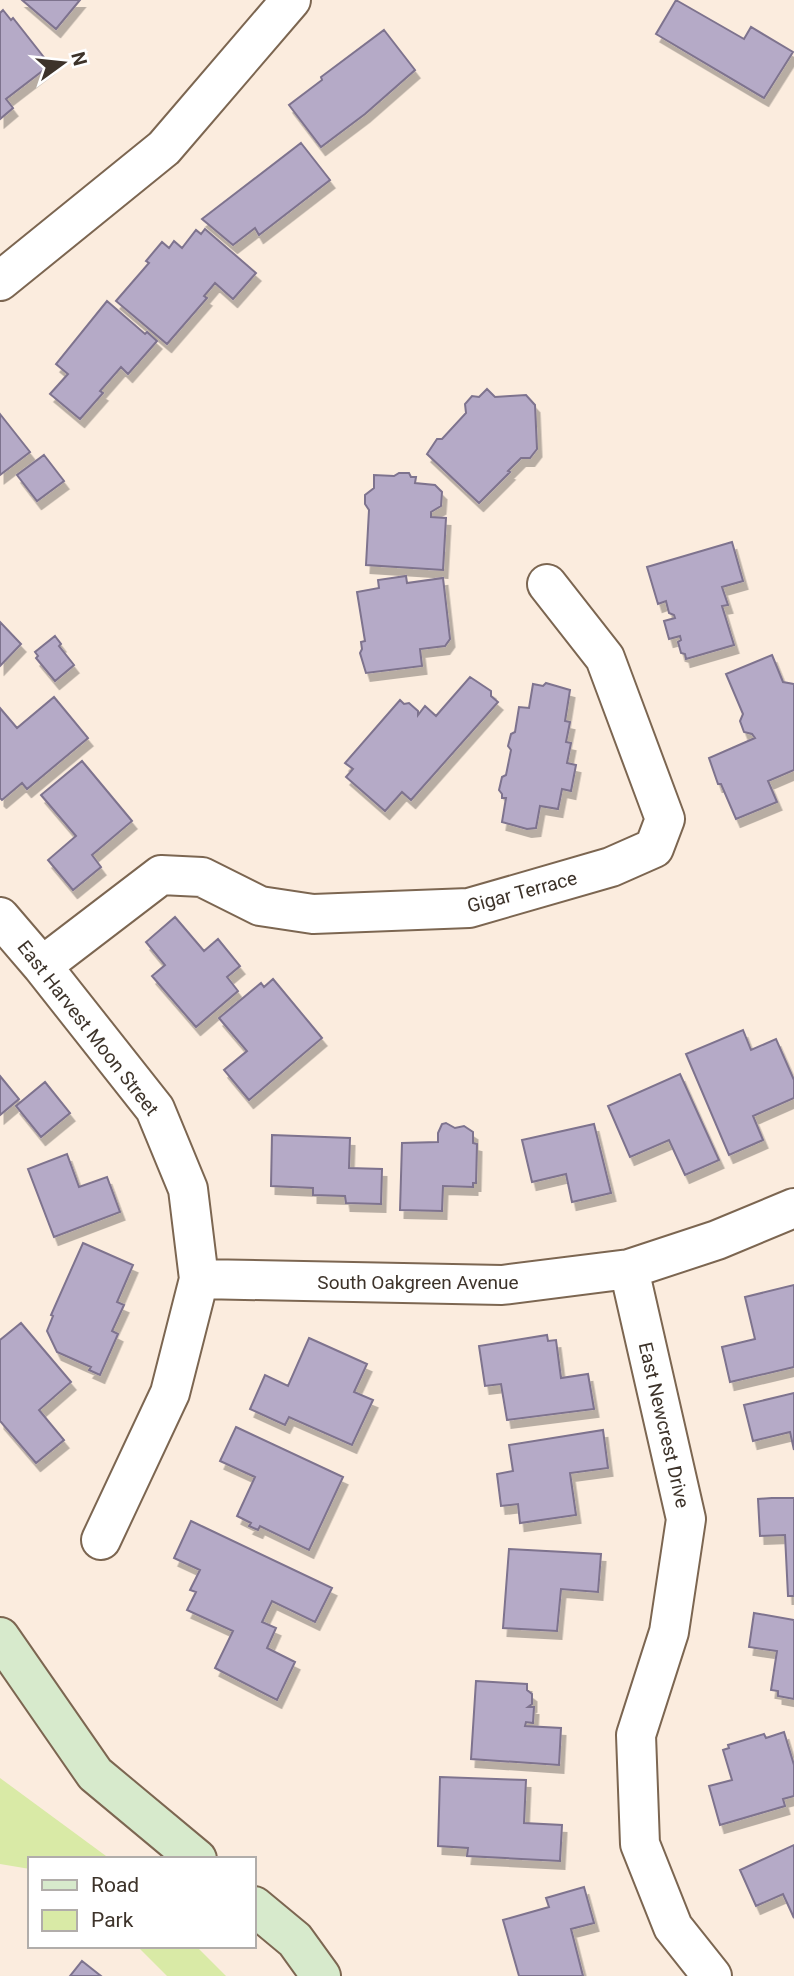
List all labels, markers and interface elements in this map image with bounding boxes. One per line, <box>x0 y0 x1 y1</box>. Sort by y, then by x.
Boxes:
north arrow <box>28 28 98 98</box>
text: N <box>66 49 92 68</box>
street label: Gigar Terrace <box>465 866 579 918</box>
street label: East Harvest Moon Street <box>12 936 164 1120</box>
street label: South Oakgreen Avenue <box>317 1271 519 1294</box>
street label: East Newcrest Drive <box>634 1340 694 1510</box>
legend <box>28 1857 256 1948</box>
text: Road <box>91 1873 139 1897</box>
text: Park <box>91 1908 134 1932</box>

